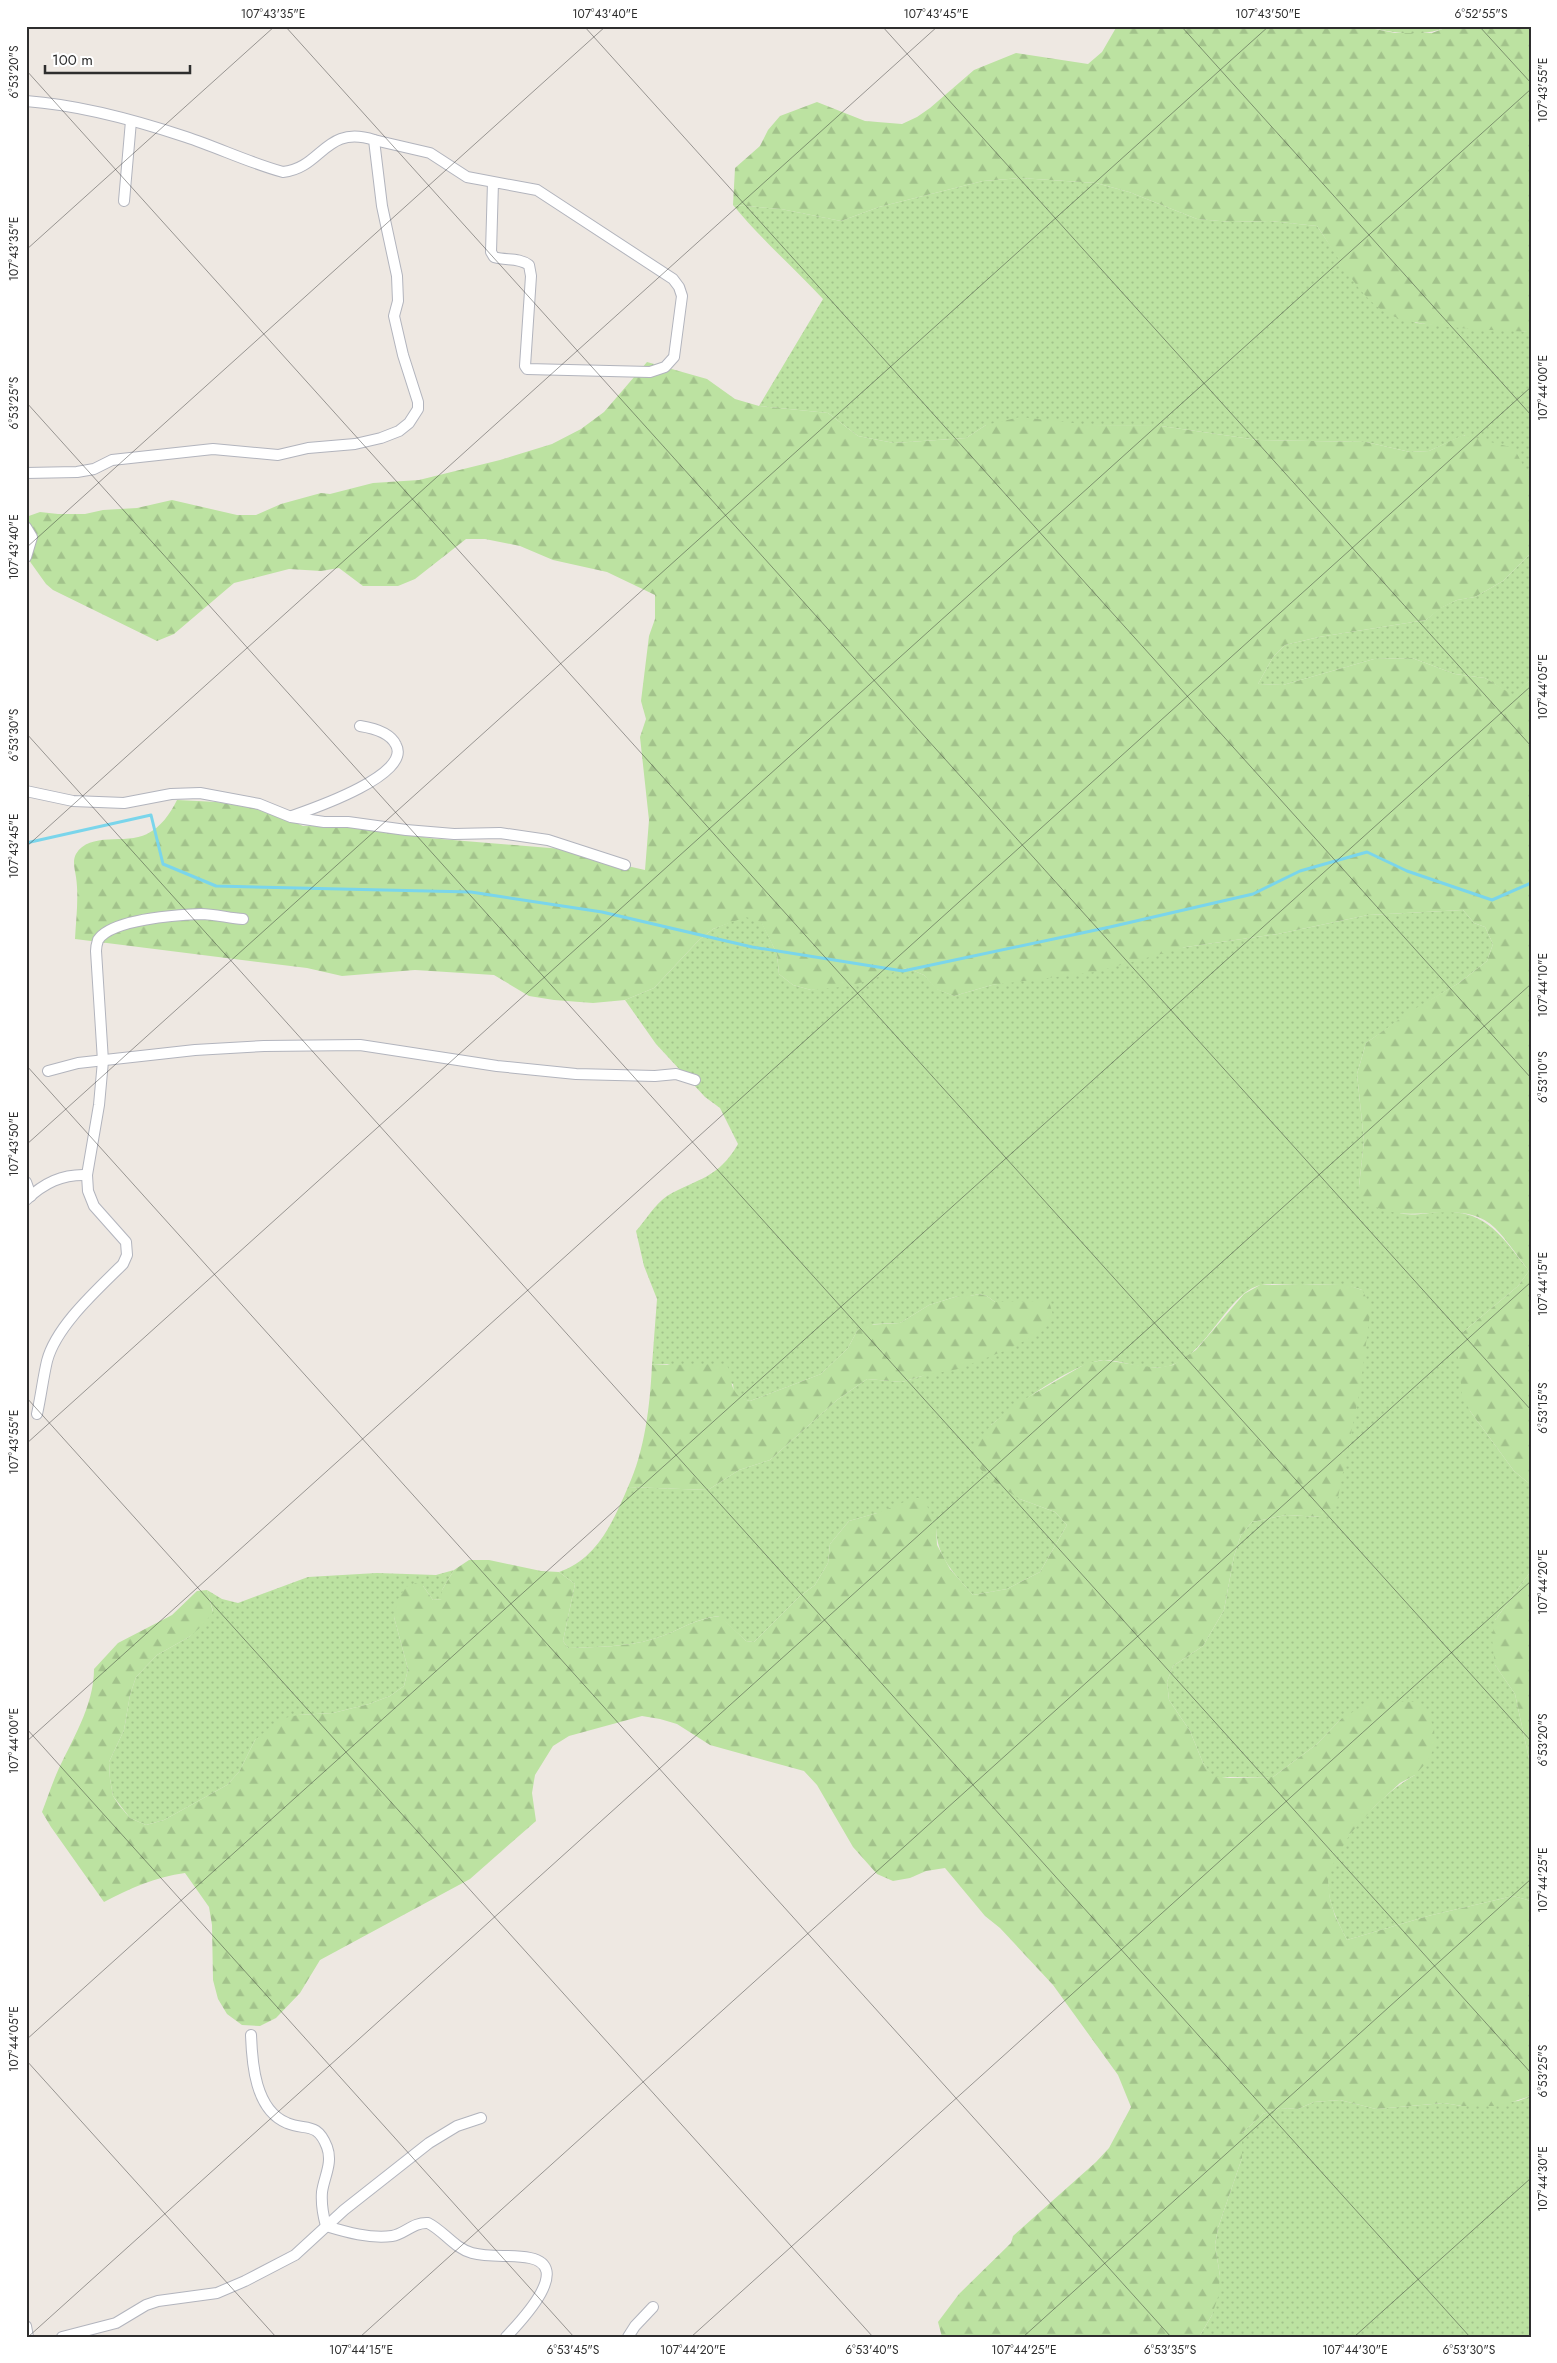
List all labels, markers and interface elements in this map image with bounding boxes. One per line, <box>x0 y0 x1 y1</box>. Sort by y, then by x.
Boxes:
text: 107°43'35"E <box>241 5 305 23</box>
text: 107°43'40"E <box>572 5 638 23</box>
text: 107°43'45"E <box>903 5 969 23</box>
text: 107°43'50"E <box>1235 5 1301 23</box>
text: 6°52'55"S <box>1455 5 1508 23</box>
scale bar <box>45 42 190 74</box>
text: 6°53'20"S <box>5 45 23 99</box>
text: 100 m <box>52 49 93 71</box>
text: 107°43'55"E <box>1534 58 1552 122</box>
text: 107°43'35"E <box>5 217 23 281</box>
text: 107°44'00"E <box>1534 355 1552 421</box>
text: 6°53'25"S <box>5 376 23 429</box>
text: 107°43'40"E <box>5 514 23 580</box>
text: 107°44'05"E <box>1534 654 1552 720</box>
text: 6°53'30"S <box>5 708 23 761</box>
text: 107°43'45"E <box>5 813 23 879</box>
text: 107°44'10"E <box>1534 953 1552 1017</box>
text: 6°53'10"S <box>1534 1051 1552 1103</box>
text: 107°43'50"E <box>5 1111 23 1177</box>
text: 107°44'15"E <box>1534 1252 1552 1316</box>
text: 6°53'15"S <box>1534 1382 1552 1434</box>
text: 107°43'55"E <box>5 1410 23 1474</box>
text: 107°44'20"E <box>1534 1549 1552 1615</box>
text: 107°44'00"E <box>5 1708 23 1774</box>
text: 6°53'20"S <box>1534 1713 1552 1767</box>
text: 107°44'25"E <box>1534 1847 1552 1913</box>
text: 107°44'05"E <box>5 2006 23 2072</box>
text: 6°53'25"S <box>1534 2044 1552 2097</box>
text: 107°44'30"E <box>1534 2146 1552 2212</box>
text: 107°44'15"E <box>329 2341 393 2359</box>
text: 6°53'45"S <box>547 2341 600 2359</box>
text: 107°44'20"E <box>660 2341 726 2359</box>
text: 6°53'40"S <box>845 2341 899 2359</box>
text: 107°44'25"E <box>991 2341 1057 2359</box>
text: 6°53'35"S <box>1144 2341 1197 2359</box>
text: 107°44'30"E <box>1322 2341 1388 2359</box>
text: 6°53'30"S <box>1443 2341 1496 2359</box>

